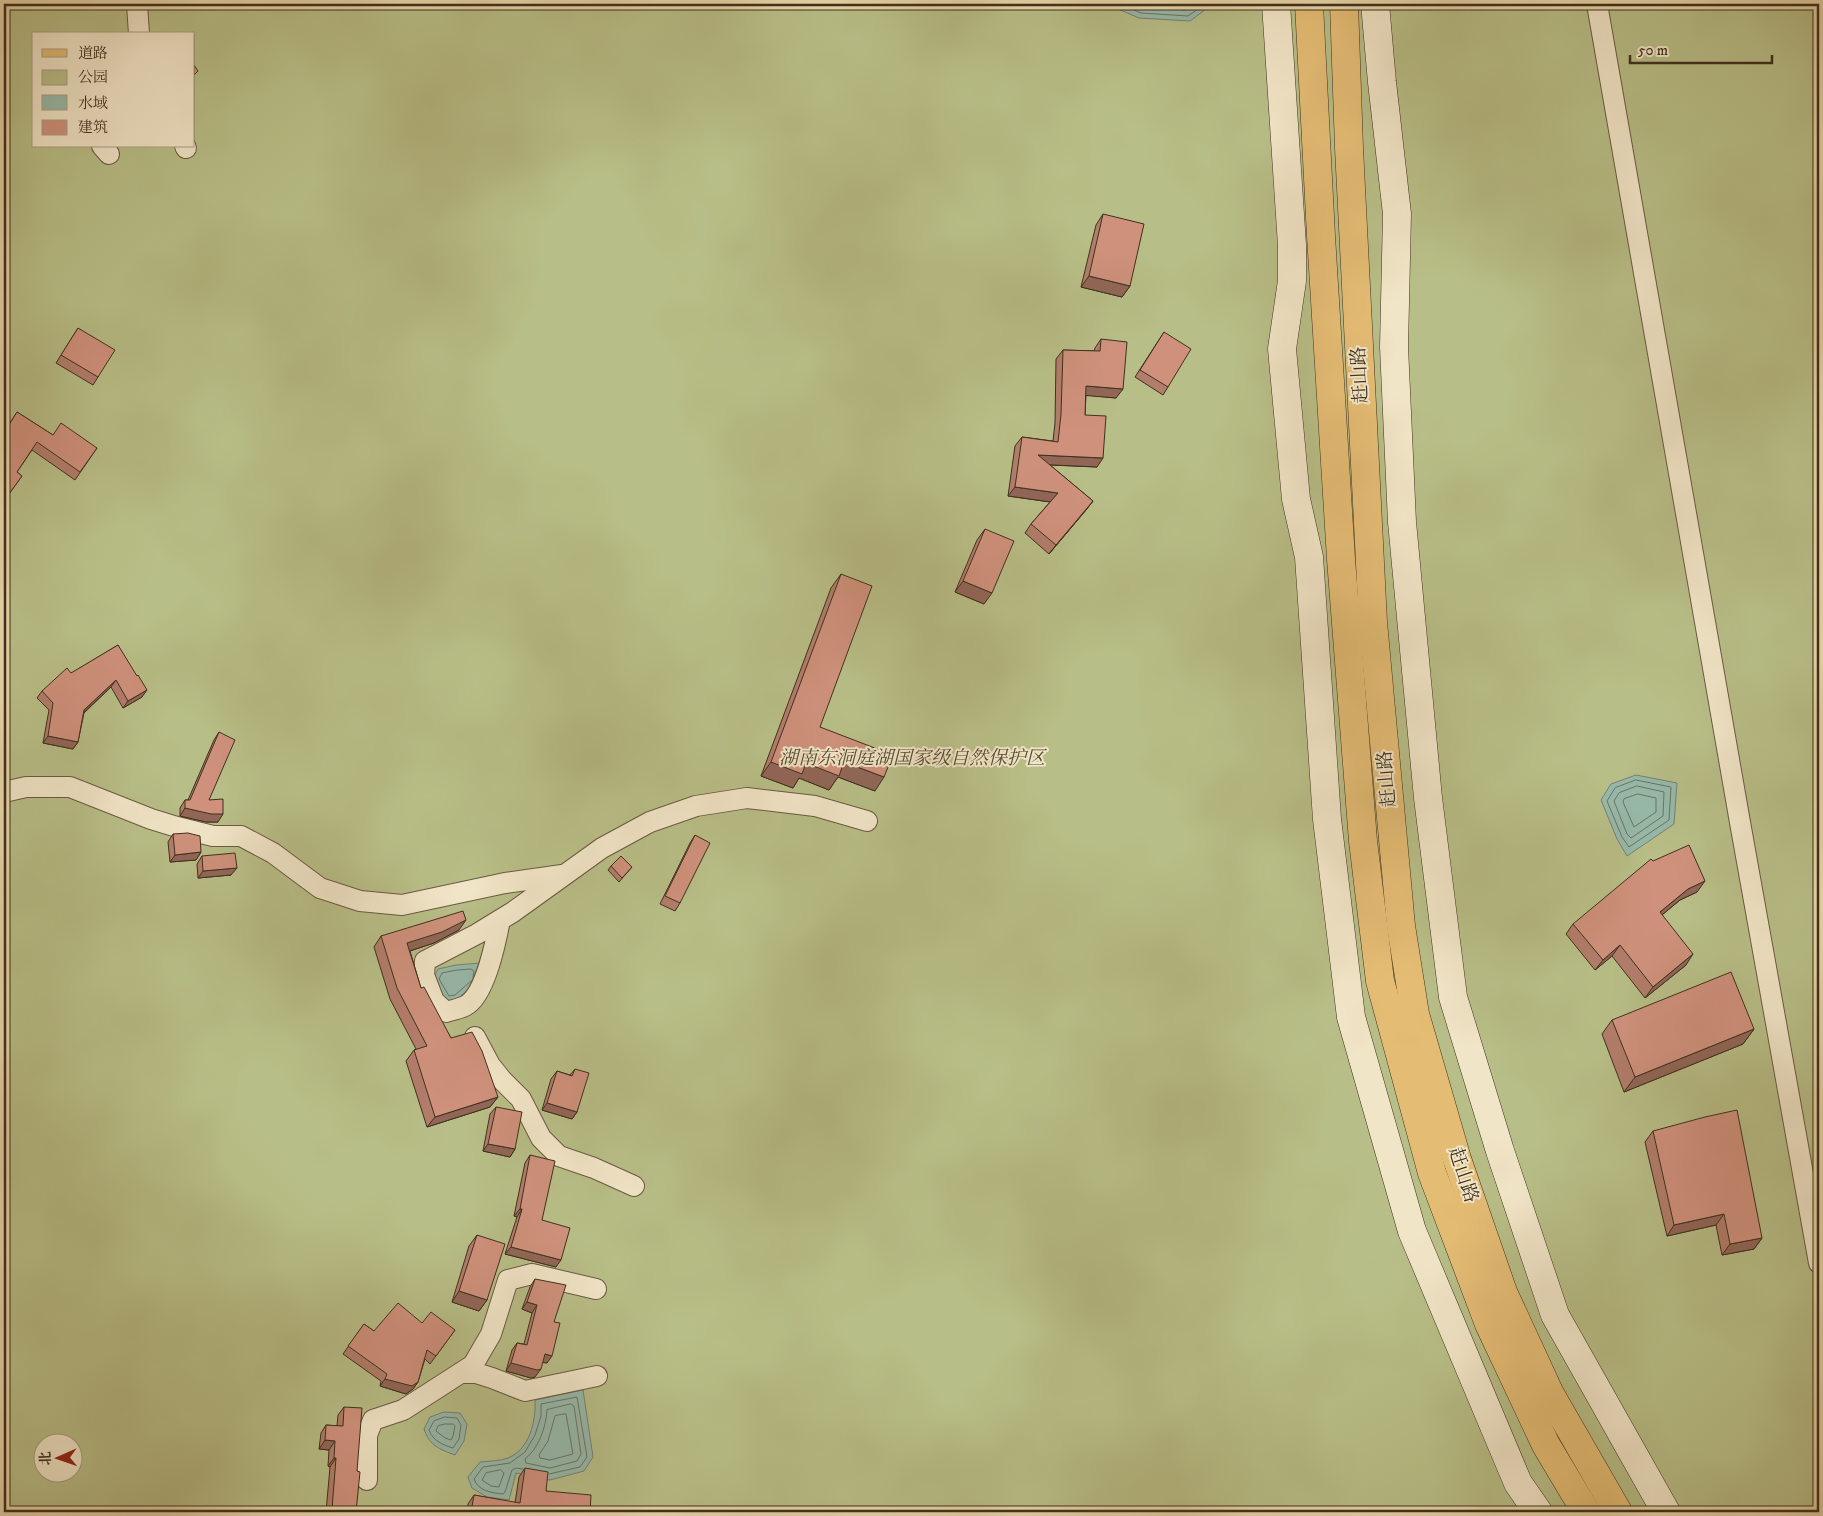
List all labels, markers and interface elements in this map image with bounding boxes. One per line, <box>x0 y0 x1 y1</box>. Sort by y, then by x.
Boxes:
legend <box>32 32 195 148</box>
scale bar <box>1630 32 1773 64</box>
text: 50 m <box>1638 41 1668 60</box>
text: 道路 <box>78 44 108 63</box>
text: 公园 <box>78 68 108 87</box>
text: 水域 <box>78 94 108 113</box>
text: 建筑 <box>78 118 108 137</box>
street label: 赶山路 <box>1347 346 1373 404</box>
park label: 湖南东洞庭湖国家级自然保护区 <box>779 747 1048 770</box>
street label: 赶山路 <box>1373 750 1401 808</box>
street label: 赶山路 <box>1443 1144 1483 1206</box>
north arrow <box>32 1434 82 1484</box>
text: 北 <box>37 1451 55 1466</box>

